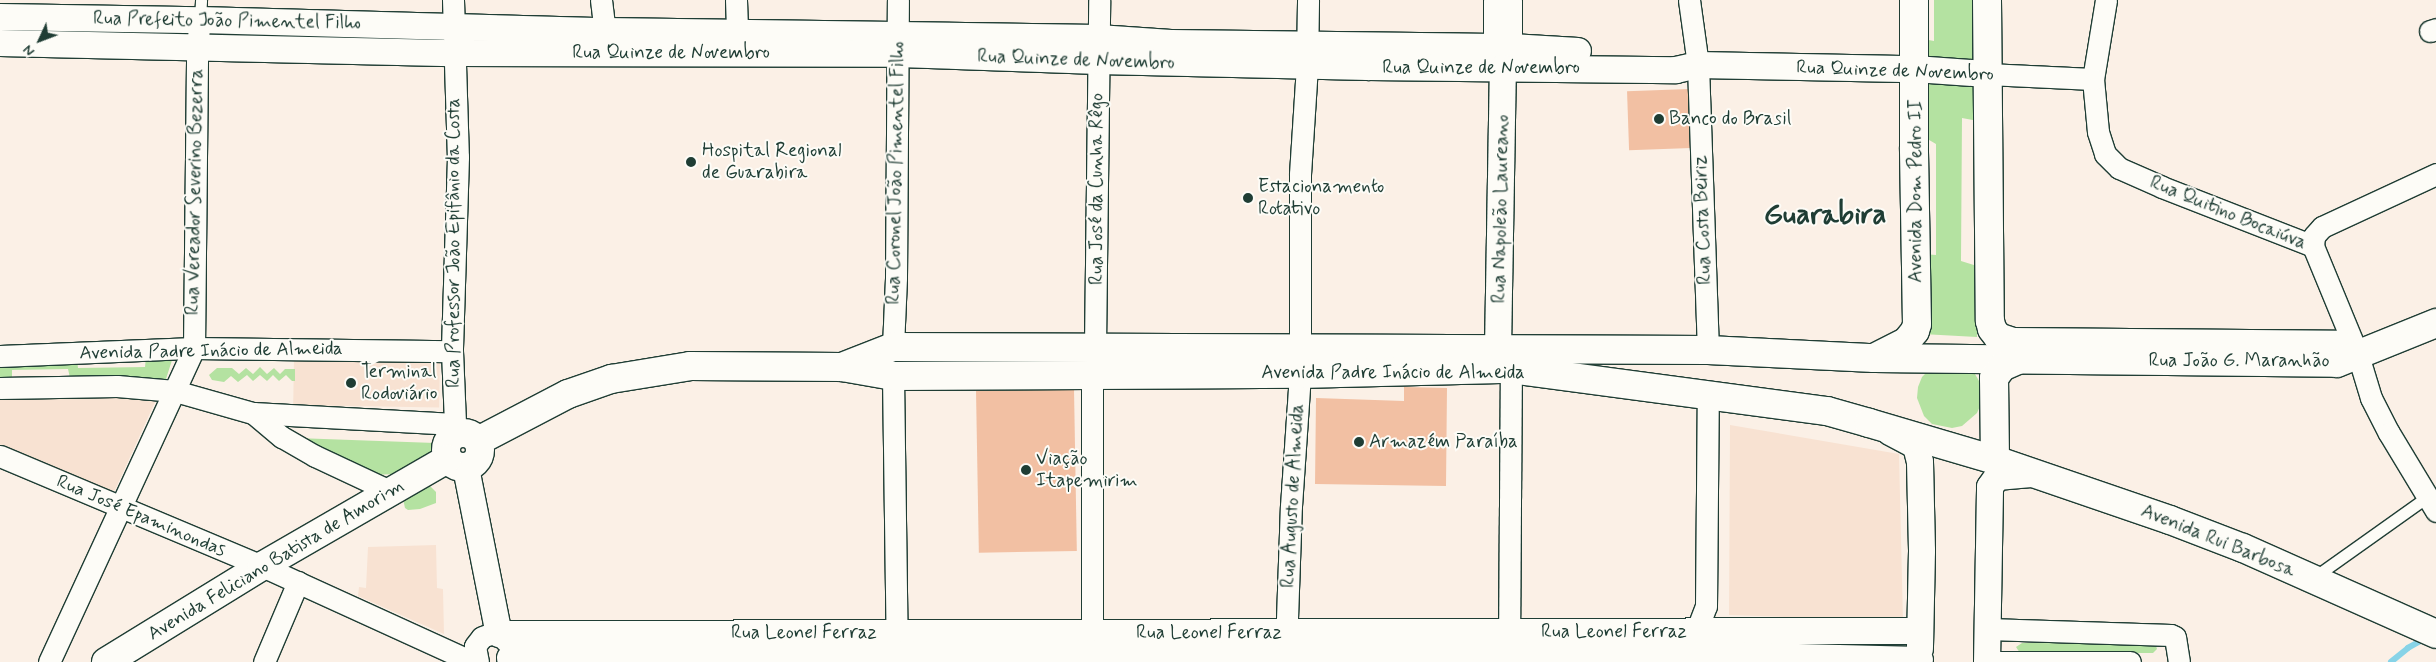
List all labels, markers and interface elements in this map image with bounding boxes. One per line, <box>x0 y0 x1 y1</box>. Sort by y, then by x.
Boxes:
street label: Rua Prefeito João Pimentel Filho <box>93 7 361 35</box>
north arrow <box>15 15 65 65</box>
text: N <box>19 41 39 60</box>
street label: Rua Quinze de Novembro <box>572 42 770 64</box>
street label: Rua Coronel João Pimentel Filho <box>882 42 910 304</box>
street label: Rua Quinze de Novembro <box>977 45 1175 75</box>
street label: Rua Quinze de Novembro <box>1796 56 1994 86</box>
street label: Rua Quinze de Novembro <box>1382 57 1580 79</box>
street label: Rua Vereador Severino Bezerra <box>181 64 209 320</box>
street label: Rua José da Cunha Rêgo <box>1086 94 1108 284</box>
street label: Rua Professor João Epifânio da Costa <box>443 98 465 388</box>
street label: Avenida Dom Pedro II <box>1905 99 1927 283</box>
place label: Banco do Brasil <box>1669 108 1790 130</box>
marker: Banco do Brasil <box>1653 113 1665 125</box>
street label: Rua Napoleão Laureano <box>1488 117 1514 301</box>
place label: Hospital Regional de Guarabira <box>702 140 845 184</box>
street label: Rua Costa Beiriz <box>1689 154 1717 286</box>
marker: Hospital Regional de Guarabira <box>684 155 698 169</box>
street label: Rua Quitino Bocaiúva <box>2147 171 2309 255</box>
place label: Estacionamento Rotativo <box>1258 176 1384 220</box>
marker: Estacionamento Rotativo <box>1242 192 1254 204</box>
district label: Guarabira <box>1764 199 1886 233</box>
street label: Avenida Padre Inácio de Almeida <box>79 337 343 365</box>
street label: Rua João G. Maranhão <box>2148 350 2330 372</box>
place label: Terminal Rodoviário <box>361 361 437 405</box>
street label: Avenida Padre Inácio de Almeida <box>1261 362 1525 384</box>
marker: Terminal Rodoviário <box>345 377 357 389</box>
street label: Rua Augusto de Almeida <box>1277 402 1309 590</box>
place label: Armazém Paraíba <box>1369 431 1517 453</box>
marker: Armazém Paraíba <box>1353 436 1365 448</box>
place label: Viação Itapemirim <box>1036 448 1138 492</box>
marker: Viação Itapemirim <box>1020 464 1032 476</box>
street label: Rua José Epaminondas <box>53 470 229 562</box>
street label: Avenida Feliciano Batista de Amorim <box>144 474 408 646</box>
street label: Avenida Rui Barbosa <box>2137 499 2299 583</box>
street label: Rua Leonel Ferraz <box>1541 621 1687 643</box>
street label: Rua Leonel Ferraz <box>731 622 877 644</box>
street label: Rua Leonel Ferraz <box>1136 622 1282 644</box>

